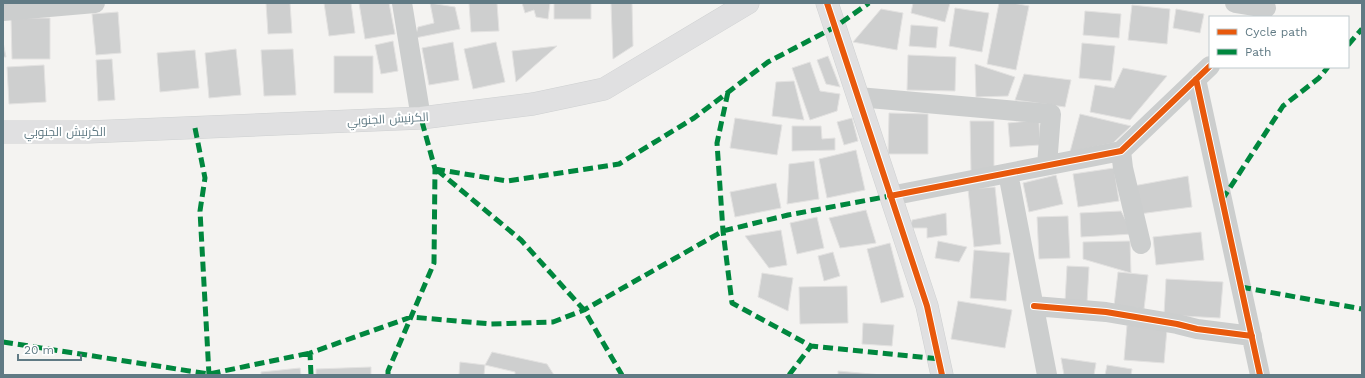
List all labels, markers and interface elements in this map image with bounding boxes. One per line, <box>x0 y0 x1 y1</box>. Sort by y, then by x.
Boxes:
legend <box>1209 16 1349 68</box>
text: Cycle path <box>1245 25 1307 39</box>
text: Path <box>1245 45 1271 59</box>
street label: الكرنيش الجنوبي <box>347 110 429 131</box>
street label: الكرنيش الجنوبي <box>24 125 106 142</box>
scale bar <box>18 336 81 362</box>
text: 20 m <box>24 343 54 357</box>

